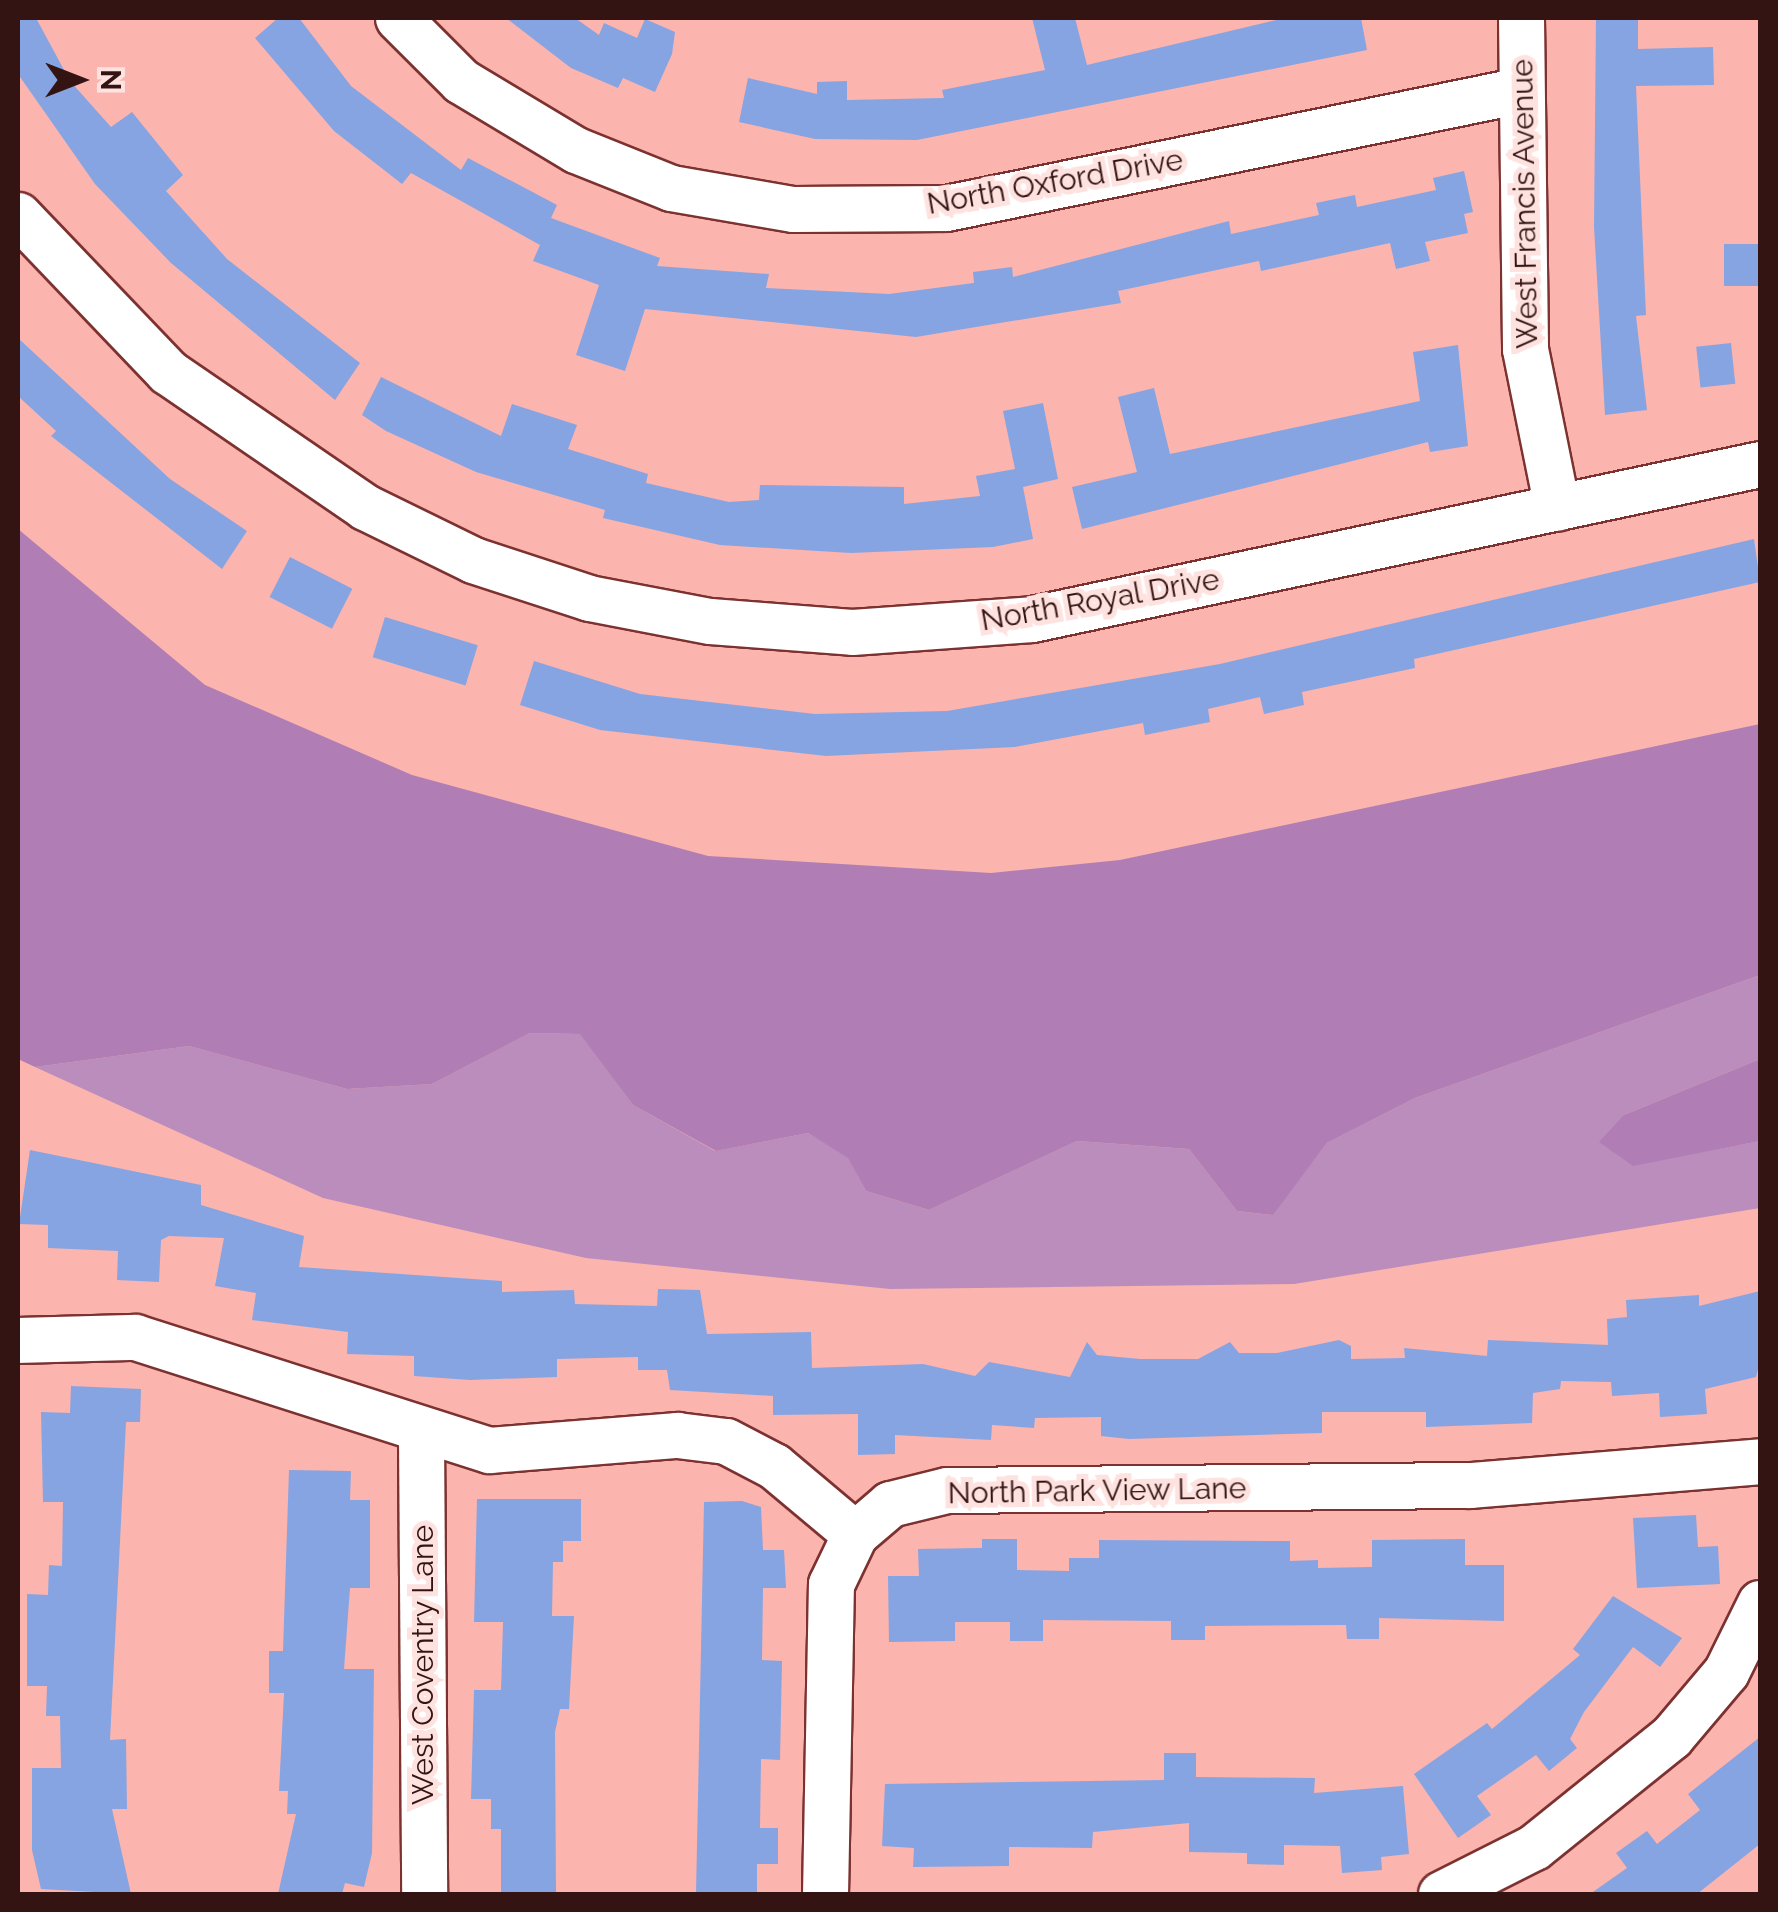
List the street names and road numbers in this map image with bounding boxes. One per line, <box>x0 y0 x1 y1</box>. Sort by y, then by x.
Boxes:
street label: West Francis Avenue <box>1504 58 1546 350</box>
street label: North Oxford Drive <box>924 142 1186 222</box>
street label: North Royal Drive <box>977 561 1223 639</box>
street label: North Park View Lane <box>946 1470 1248 1512</box>
street label: West Coventry Lane <box>405 1525 441 1805</box>

